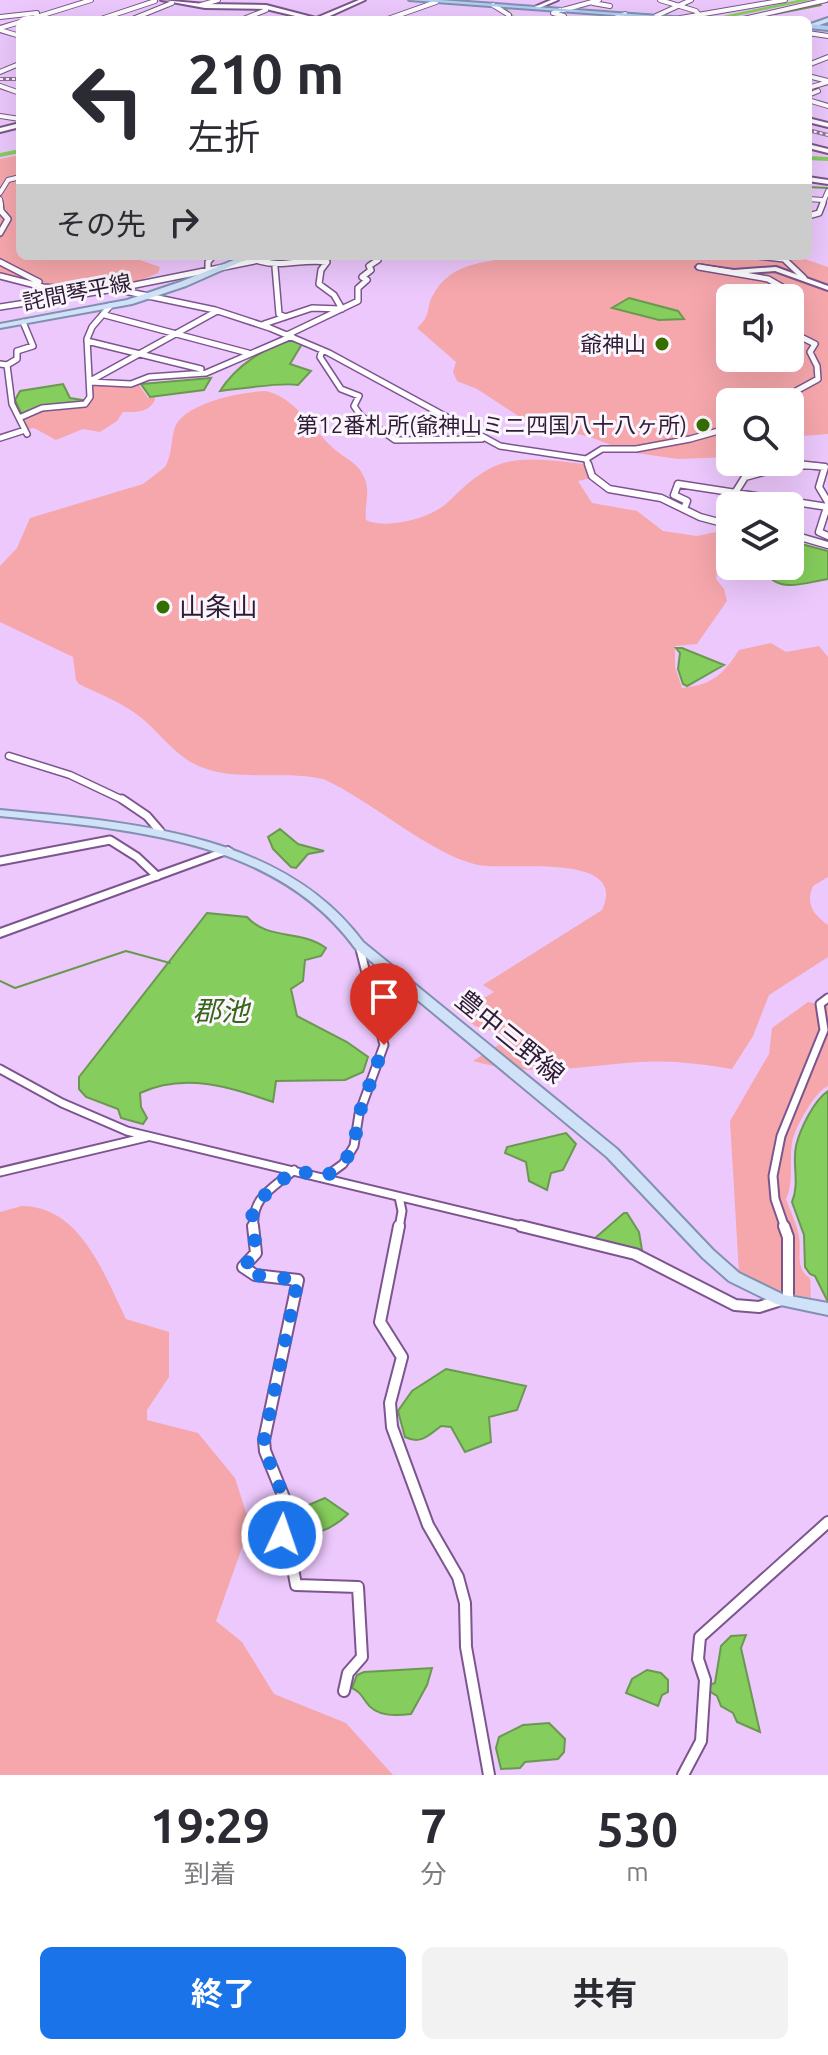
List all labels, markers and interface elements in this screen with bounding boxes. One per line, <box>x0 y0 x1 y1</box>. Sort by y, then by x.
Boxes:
text: 210 m <box>188 42 344 105</box>
icon: left <box>56 48 160 152</box>
text: 左折 <box>188 116 260 157</box>
icon: right <box>162 200 206 244</box>
text: その先 <box>56 207 146 241</box>
street label: 詫間琴平線 <box>21 269 133 314</box>
map controls <box>716 284 804 580</box>
button: sound <box>716 284 804 372</box>
place label: 爺神山 <box>580 331 646 356</box>
marker: 爺神山 <box>653 335 671 353</box>
button: search <box>716 388 804 476</box>
place label: 第12番札所(爺神山ミニ四国八十八ヶ所) <box>296 412 687 438</box>
marker: 第12番札所(爺神山ミニ四国八十八ヶ所) <box>694 416 712 434</box>
button: layers <box>716 492 804 580</box>
place label: 山条山 <box>179 592 257 621</box>
marker: 山条山 <box>154 598 172 616</box>
pin <box>350 963 418 1045</box>
icon: arrive <box>362 975 406 1019</box>
street label: 豊中三野線 <box>451 984 570 1089</box>
water label: 郡池 <box>193 995 252 1026</box>
position arrow <box>240 1493 324 1577</box>
text: 19:29 <box>150 1798 270 1852</box>
text: 7 <box>420 1798 447 1852</box>
text: 530 <box>597 1802 678 1856</box>
text: m <box>626 1857 649 1886</box>
text: 到着 <box>184 1859 236 1888</box>
text: 分 <box>420 1859 446 1888</box>
button: 終了 <box>40 1947 406 2039</box>
button: 共有 <box>422 1947 788 2039</box>

